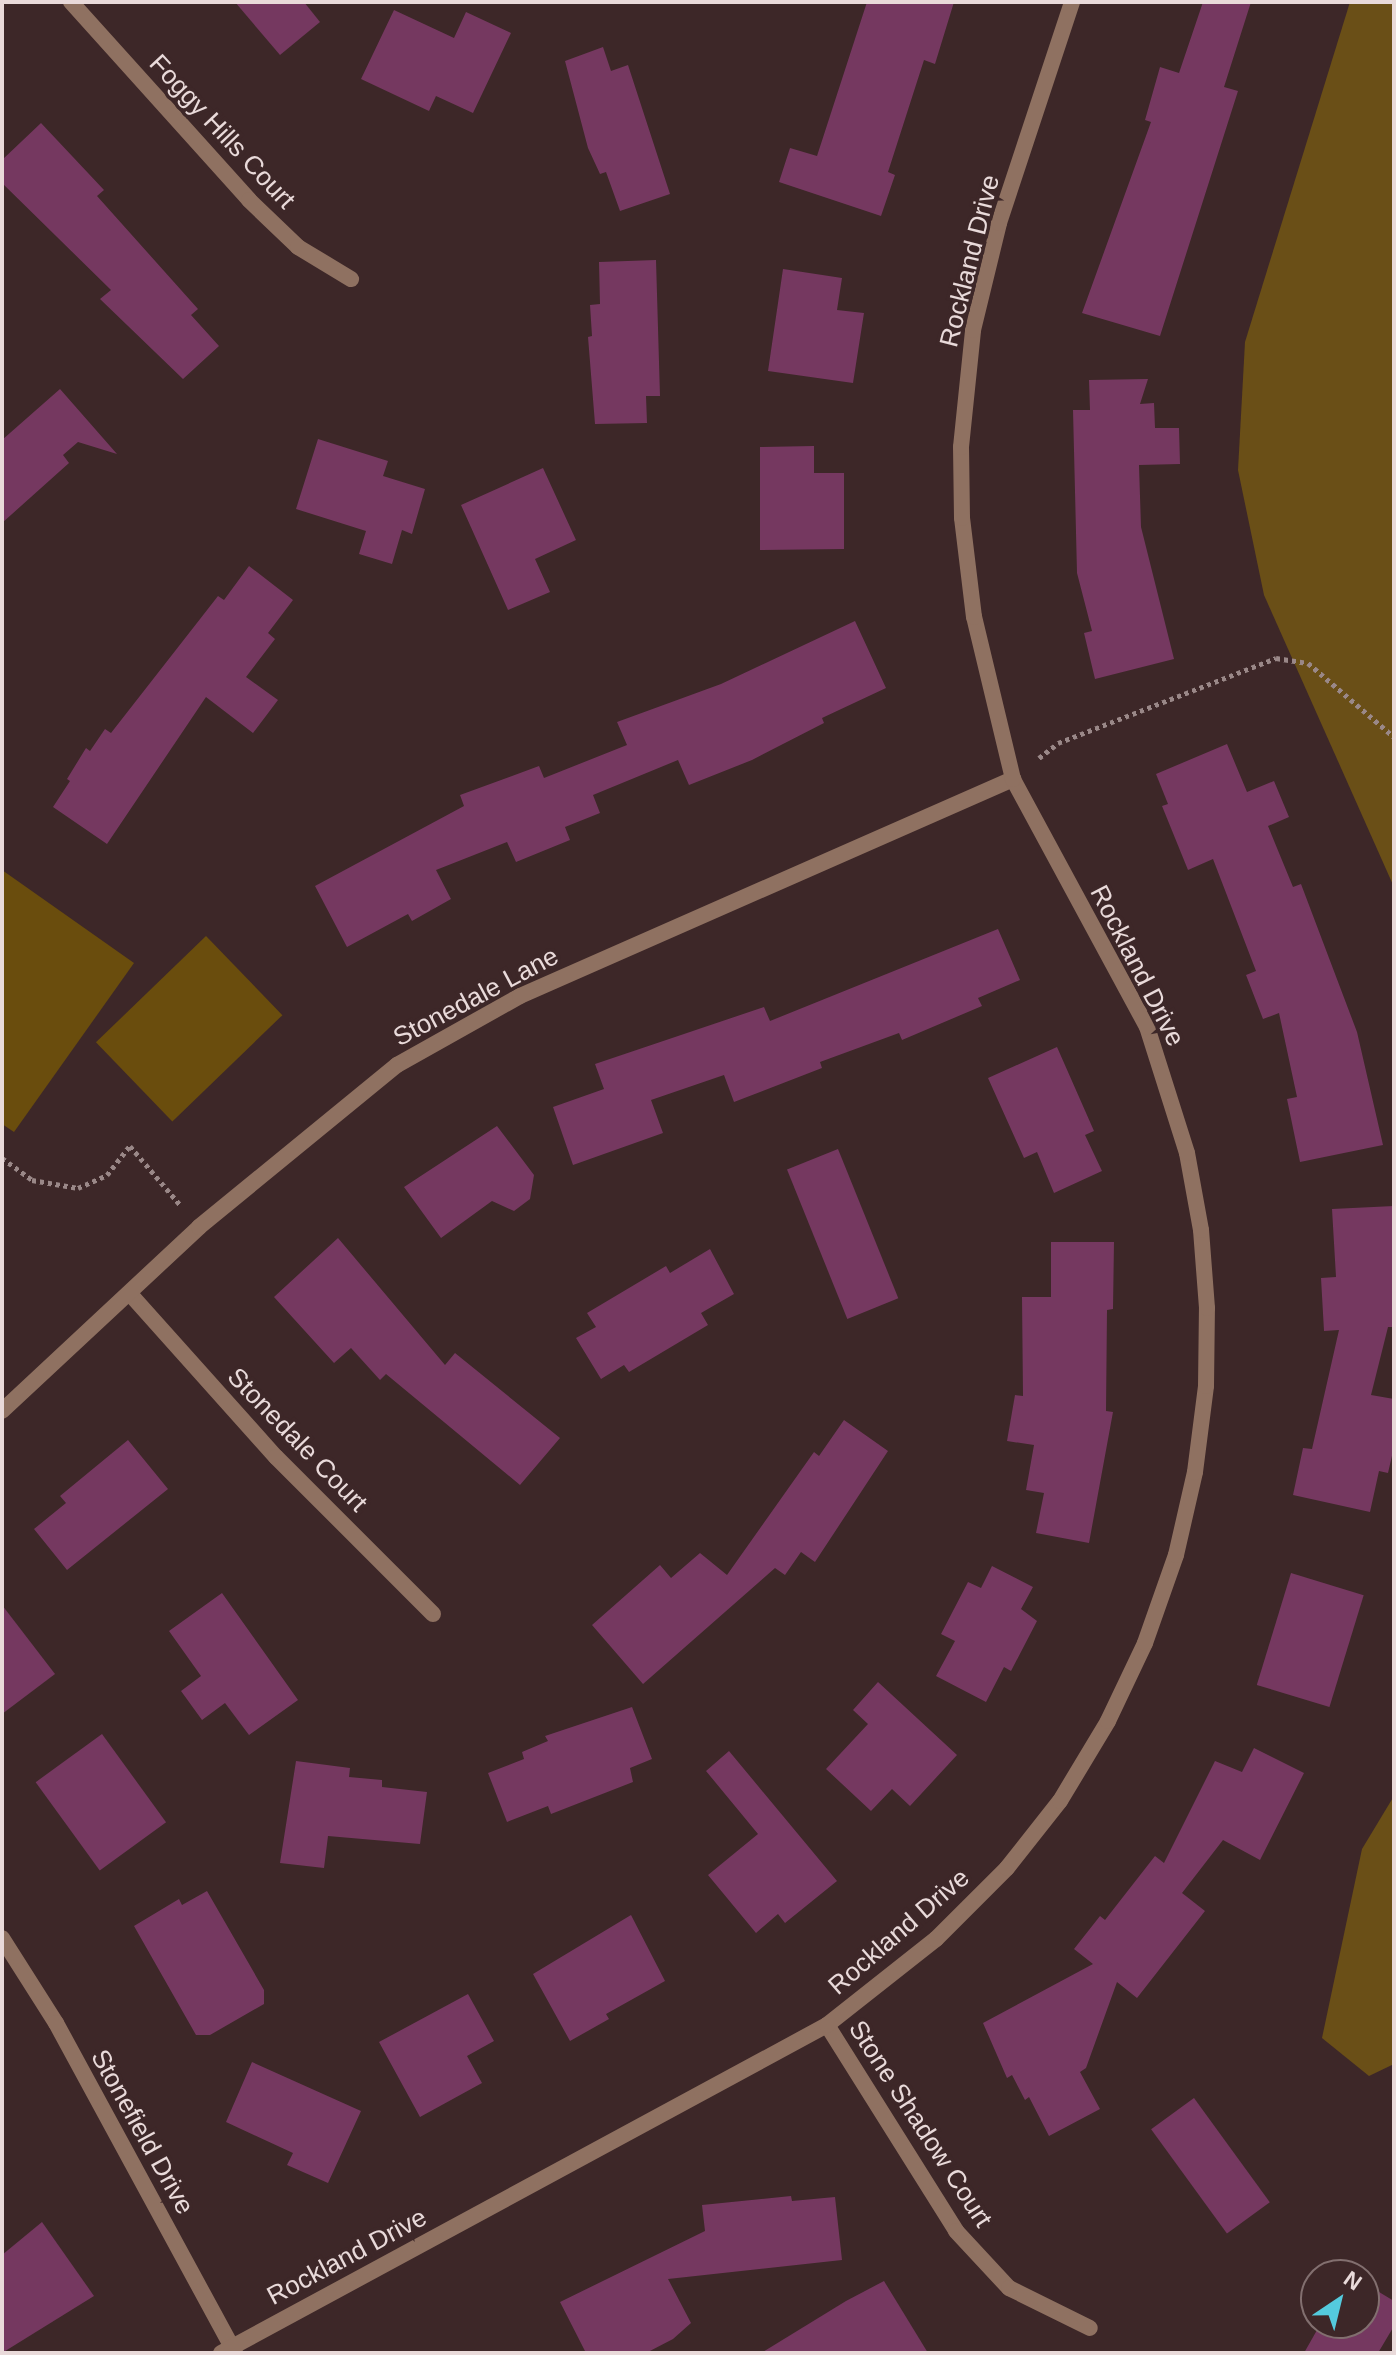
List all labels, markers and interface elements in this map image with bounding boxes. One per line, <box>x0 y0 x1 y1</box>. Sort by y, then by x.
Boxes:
street label: Foggy Hills Court <box>143 48 301 216</box>
street label: Rockland Drive <box>934 172 1006 350</box>
street label: Rockland Drive <box>1083 880 1191 1052</box>
street label: Stonedale Lane <box>388 940 564 1054</box>
street label: Stonedale Court <box>221 1362 373 1518</box>
street label: Rockland Drive <box>822 1862 976 2002</box>
street label: Stone Shadow Court <box>842 2015 998 2233</box>
street label: Stonefield Drive <box>84 2044 200 2220</box>
street label: Rockland Drive <box>262 2202 432 2312</box>
north arrow <box>1300 2259 1380 2339</box>
text: N <box>1339 2266 1367 2295</box>

